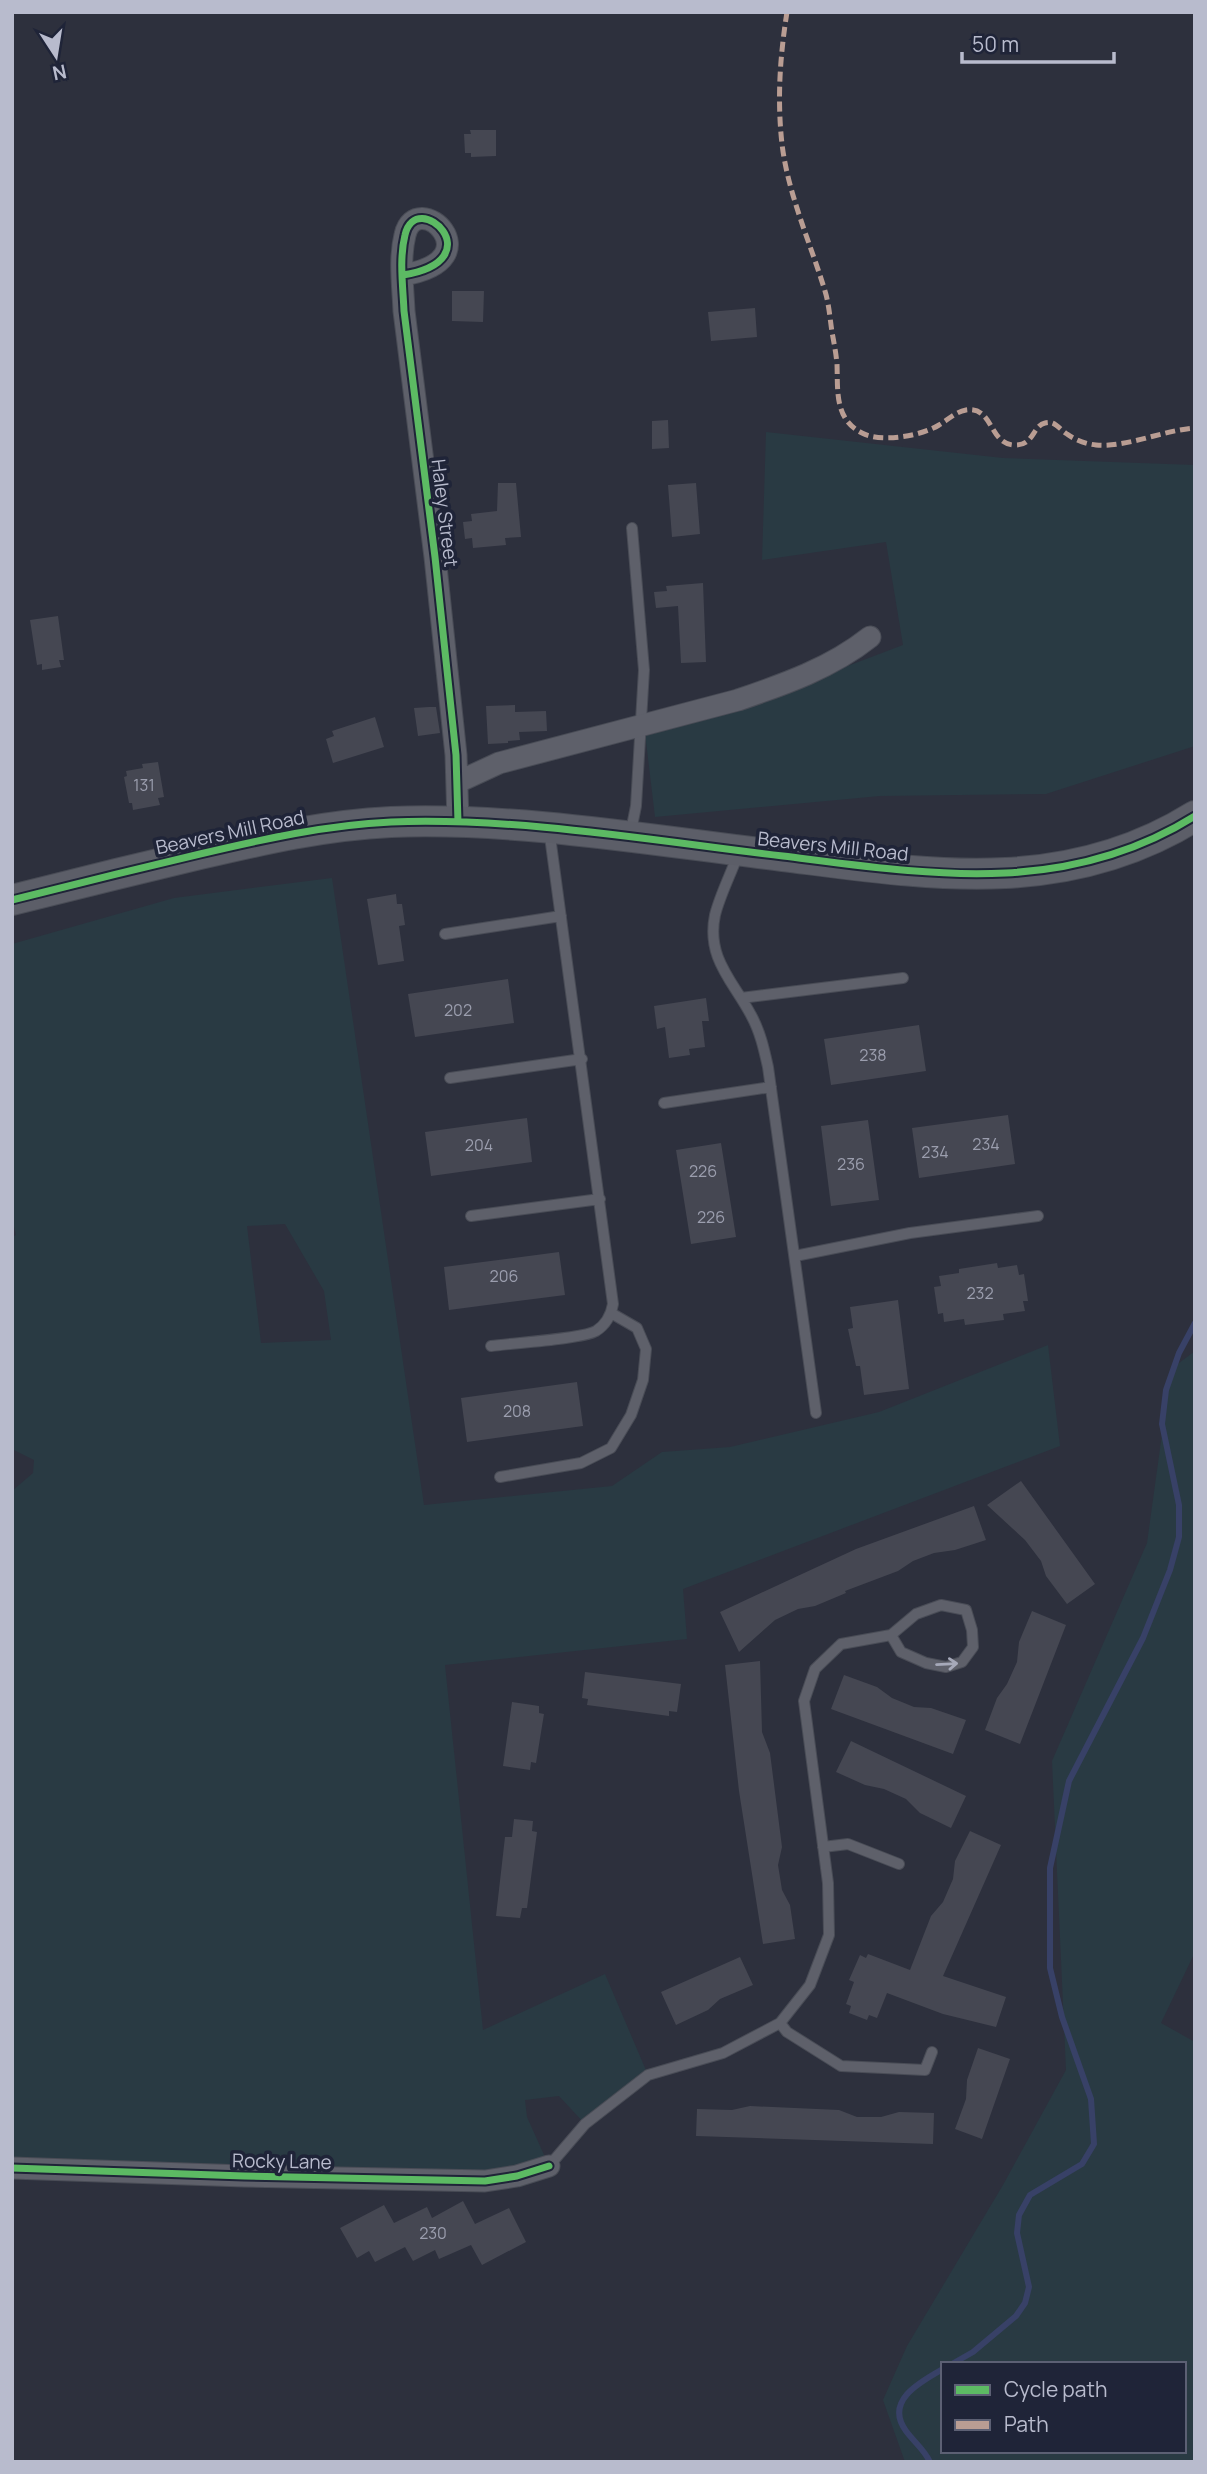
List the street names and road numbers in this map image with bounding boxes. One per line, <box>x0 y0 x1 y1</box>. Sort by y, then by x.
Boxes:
street label: Haley Street <box>425 458 465 568</box>
street label: Beavers Mill Road <box>153 804 307 860</box>
street label: Beavers Mill Road <box>756 825 910 867</box>
street label: Rocky Lane <box>232 2147 332 2175</box>

